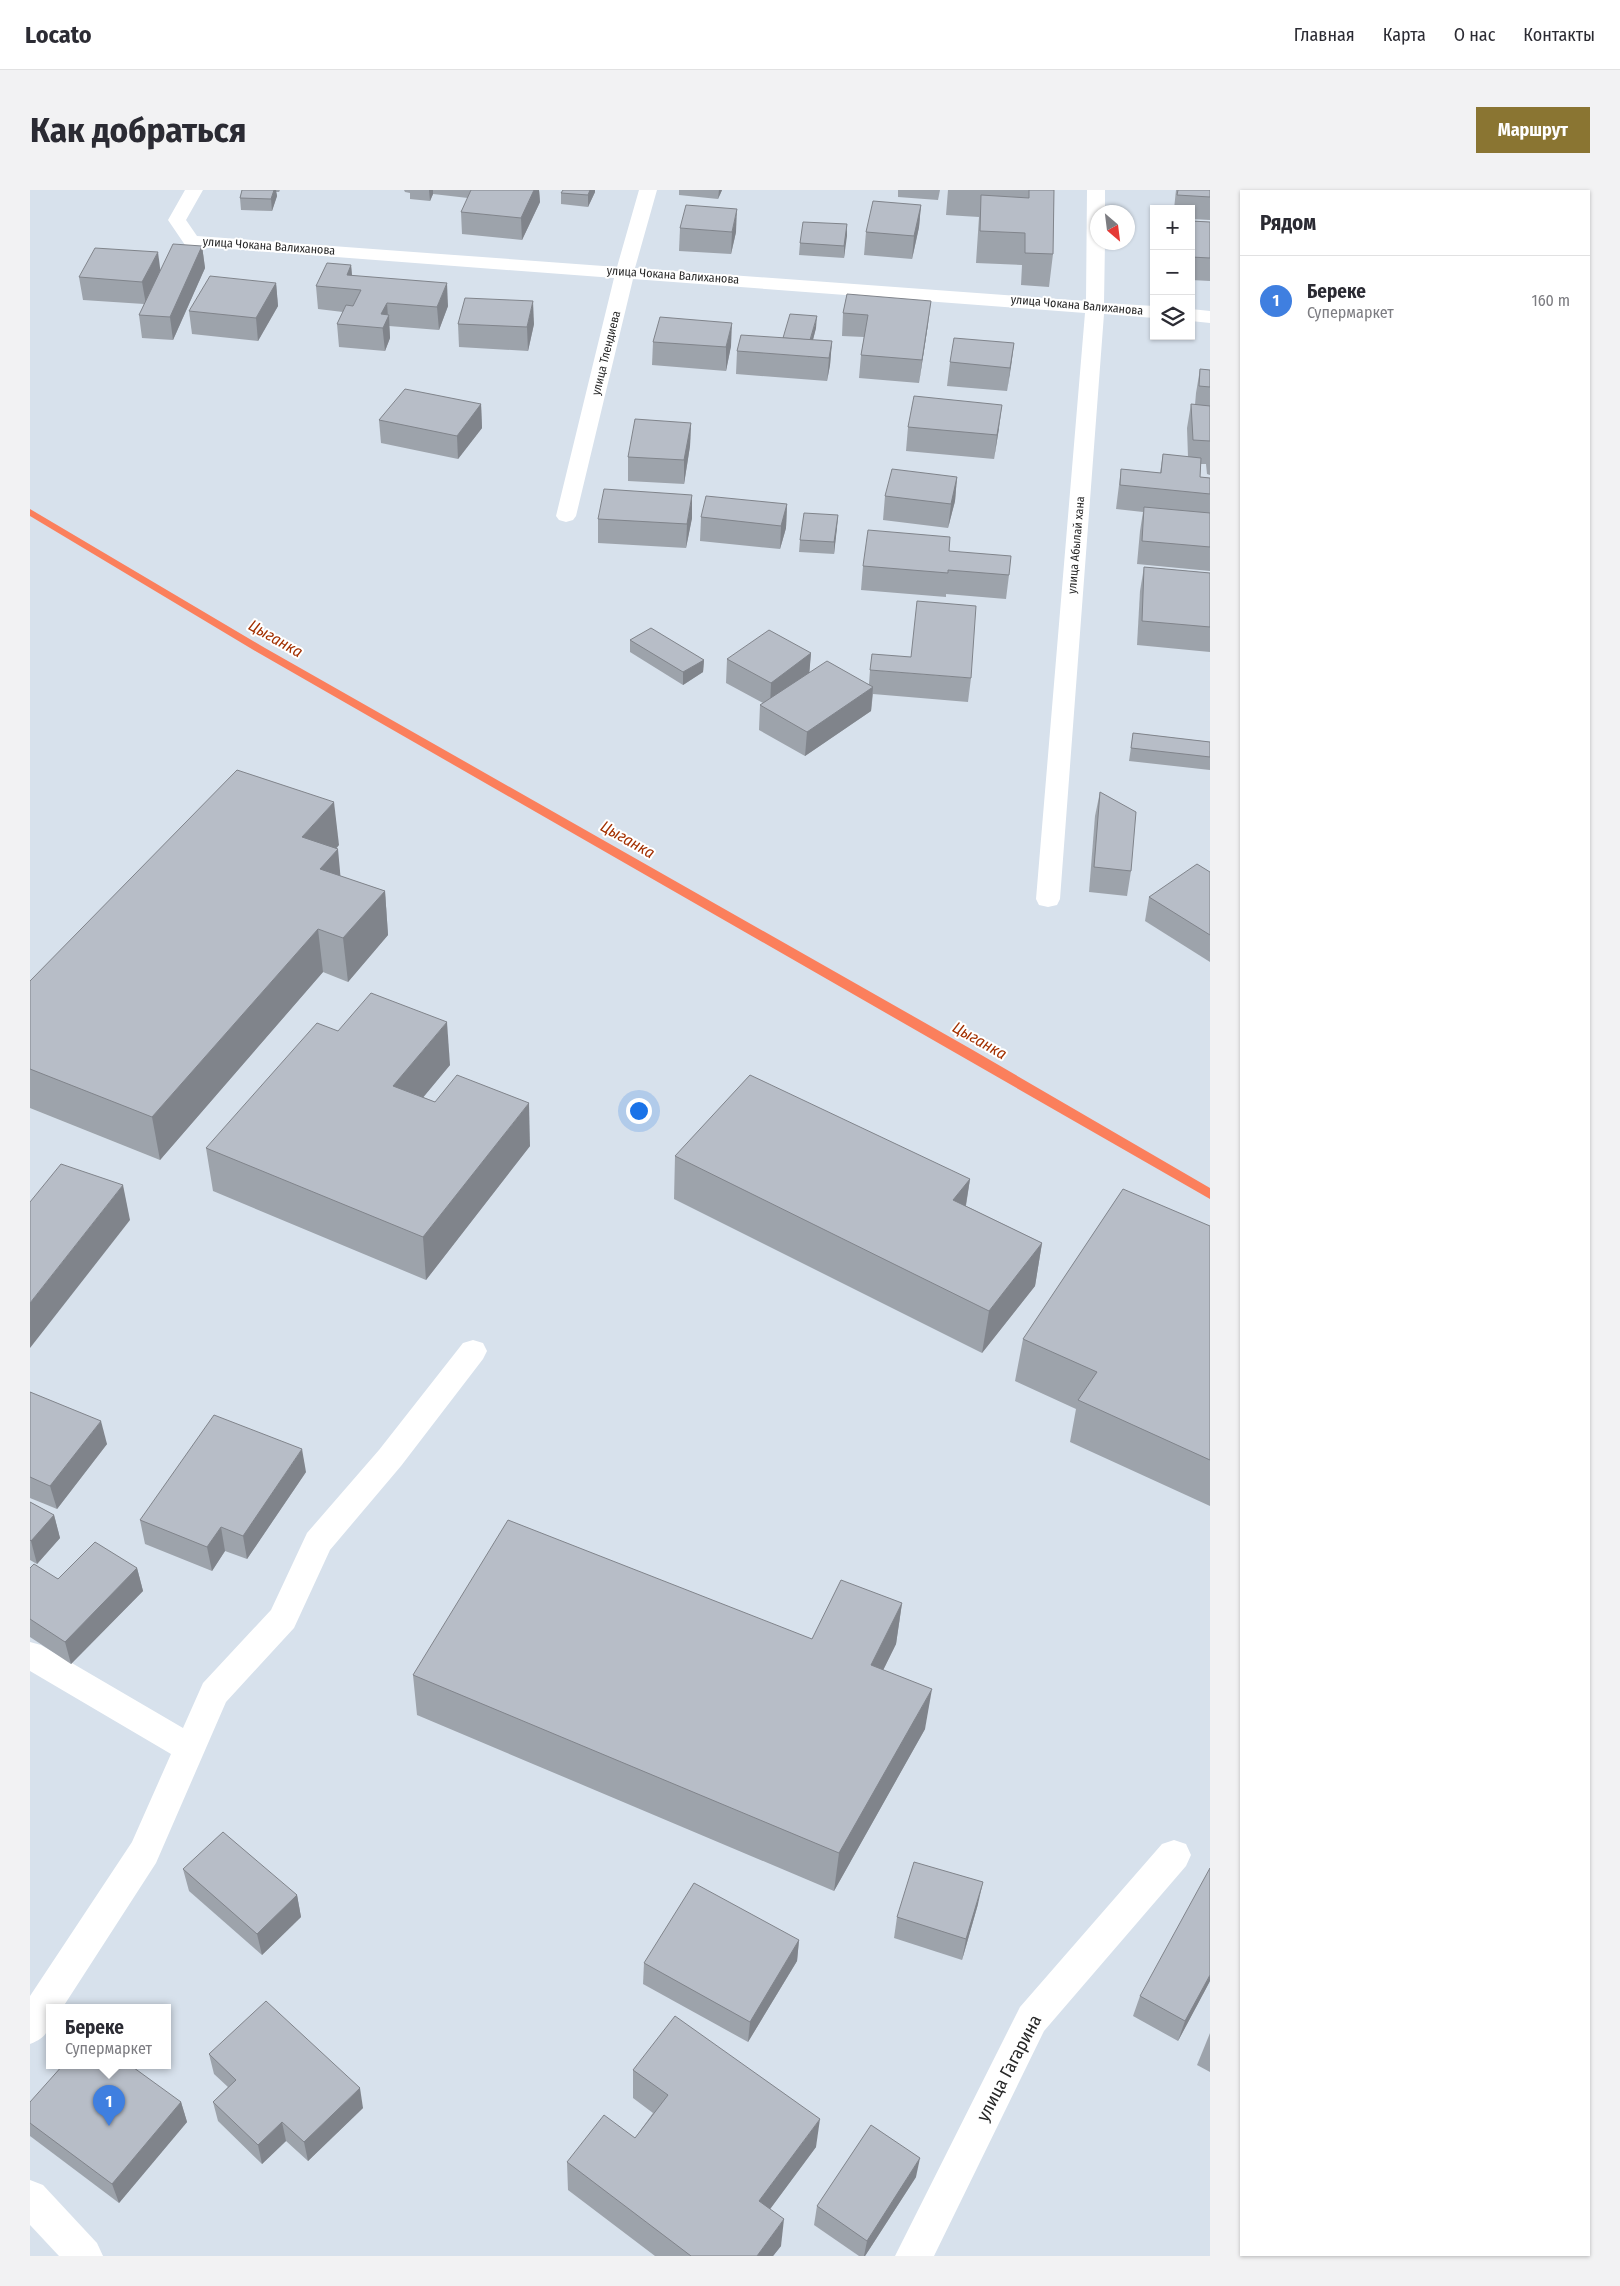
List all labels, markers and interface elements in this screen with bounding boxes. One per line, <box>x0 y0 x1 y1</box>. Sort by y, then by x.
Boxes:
text: Locato <box>25 21 91 49</box>
text: Главная <box>1294 24 1355 46</box>
text: Карта <box>1383 24 1426 46</box>
text: О нас <box>1454 24 1495 46</box>
text: Контакты <box>1523 24 1595 46</box>
button: Маршрут <box>1476 107 1590 153</box>
text: Как добраться <box>30 109 247 151</box>
north arrow <box>1090 205 1135 250</box>
map controls <box>1150 205 1195 340</box>
button: + <box>1150 205 1195 250</box>
text: Рядом <box>1260 210 1316 236</box>
street label: улица Чокана Валиханова <box>202 234 336 258</box>
button: − <box>1150 250 1195 295</box>
street label: улица Чокана Валиханова <box>606 263 740 287</box>
text: Береке <box>1307 280 1366 303</box>
text: 1 <box>1273 291 1279 310</box>
text: 160 m <box>1531 291 1570 310</box>
street label: улица Чокана Валиханова <box>1010 292 1144 318</box>
button: layers <box>1150 295 1195 340</box>
text: Супермаркет <box>1307 303 1394 322</box>
street label: улица Тлендиева <box>589 309 623 397</box>
street label: улица Абылай хана <box>1065 495 1087 594</box>
water label: Цыганка <box>245 615 306 661</box>
water label: Цыганка <box>597 816 658 862</box>
water label: Цыганка <box>949 1017 1010 1063</box>
your location <box>626 1098 652 1124</box>
popup <box>46 2004 171 2069</box>
street label: улица Гагарина <box>972 2011 1046 2125</box>
text: Береке <box>65 2016 124 2039</box>
text: Супермаркет <box>65 2039 152 2058</box>
pin: 1 <box>93 2085 125 2126</box>

